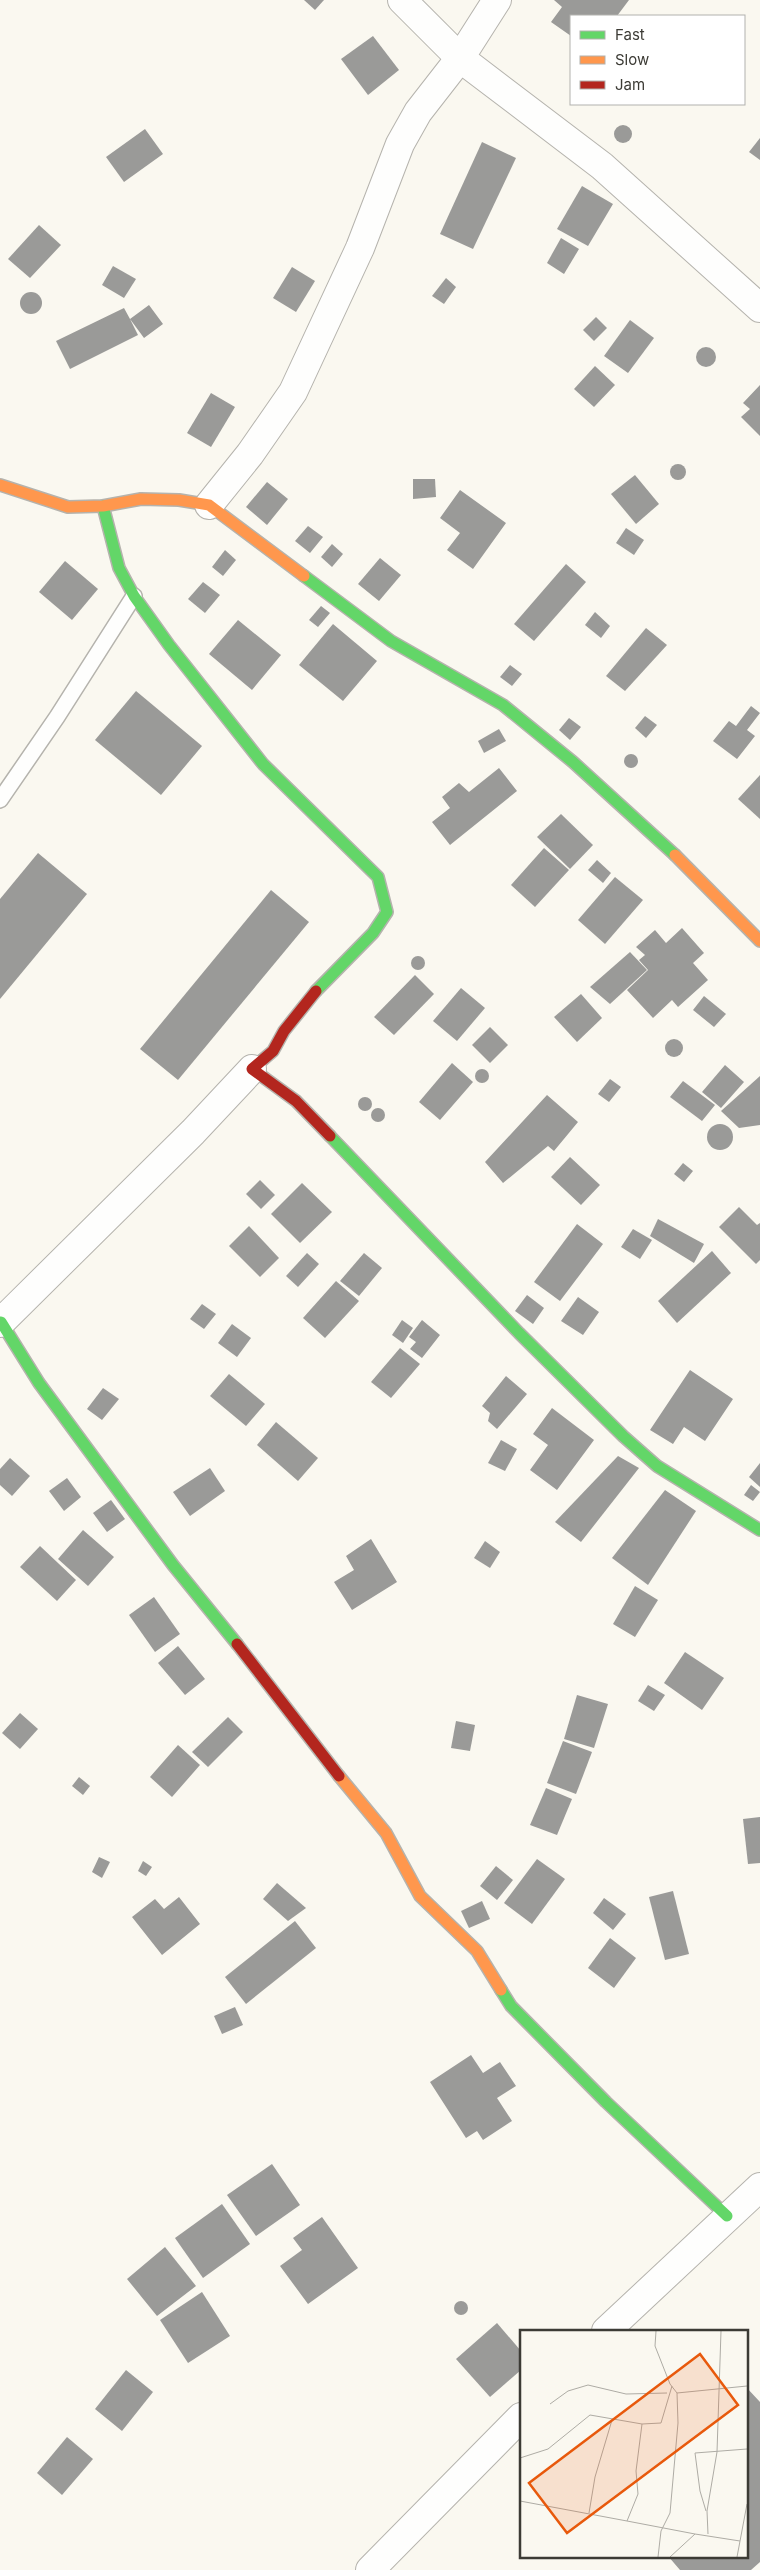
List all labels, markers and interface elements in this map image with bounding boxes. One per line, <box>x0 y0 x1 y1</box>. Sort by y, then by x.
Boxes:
legend <box>570 15 745 105</box>
text: Fast <box>615 25 645 44</box>
text: Slow <box>615 50 649 69</box>
text: Jam <box>615 75 645 94</box>
inset map <box>520 2330 748 2558</box>

